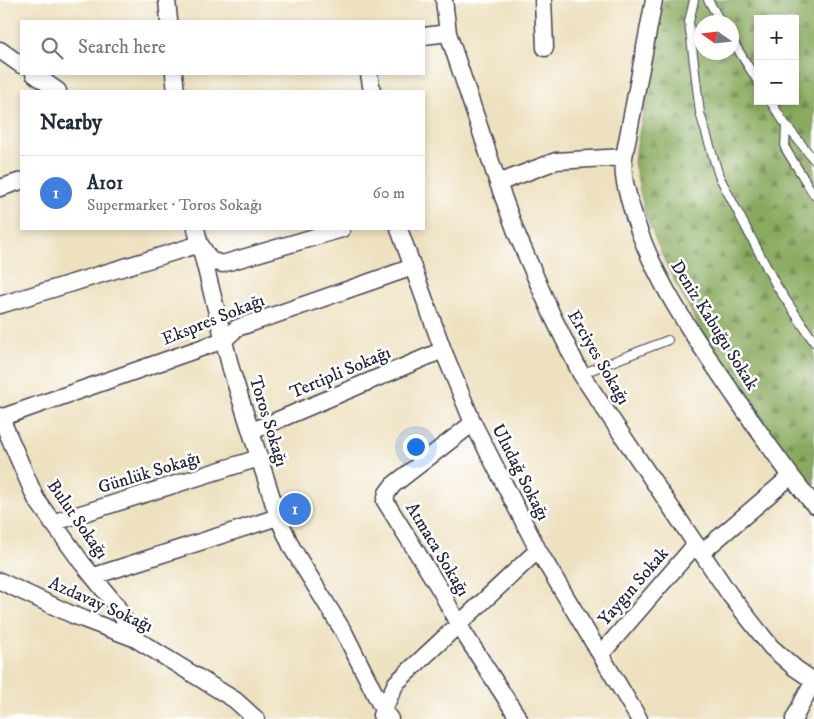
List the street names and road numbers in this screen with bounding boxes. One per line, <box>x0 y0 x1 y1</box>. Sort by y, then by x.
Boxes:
street label: Deniz Kabuğu Sokak <box>665 257 763 395</box>
street label: Ekspres Sokağı <box>159 289 268 350</box>
street label: Erciyes Sokağı <box>562 306 634 409</box>
street label: Tertipli Sokağı <box>287 342 394 404</box>
street label: Toros Sokağı <box>244 373 292 469</box>
street label: Uludağ Sokağı <box>486 421 554 524</box>
street label: Günlük Sokağı <box>96 447 203 499</box>
street label: Bulut Sokağı <box>42 476 113 564</box>
street label: Atmaca Sokağı <box>400 499 474 601</box>
street label: Yaygın Sokak <box>594 543 674 630</box>
street label: Azdavay Sokağı <box>45 572 156 638</box>

